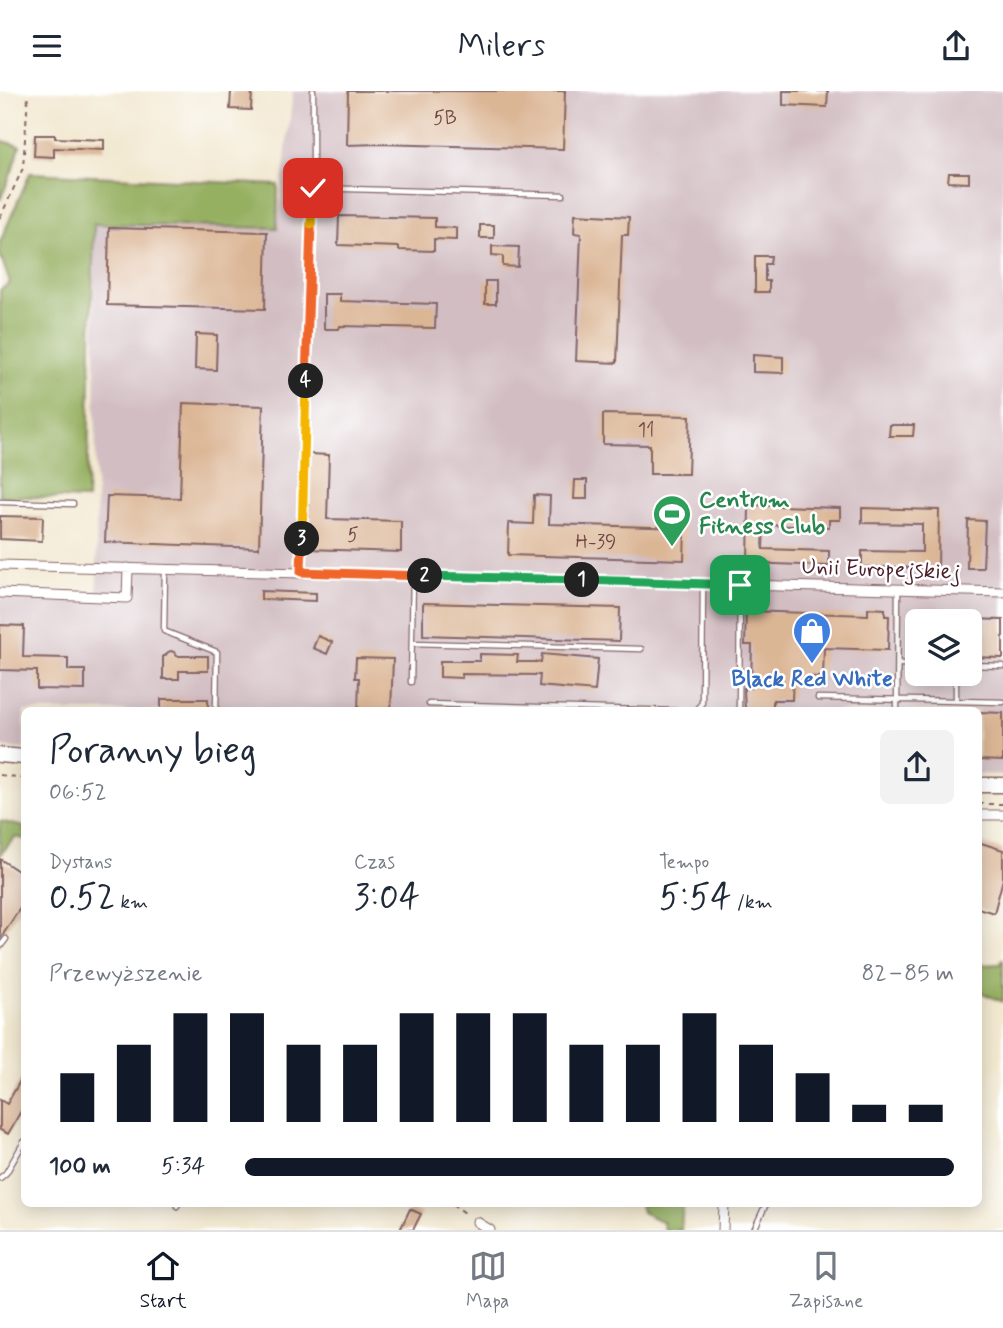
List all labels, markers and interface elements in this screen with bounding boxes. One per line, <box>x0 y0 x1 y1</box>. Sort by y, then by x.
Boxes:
text: Milers <box>458 25 545 67</box>
icon: menu <box>28 27 66 65</box>
icon: share <box>937 27 975 65</box>
house number: 5B <box>433 106 457 131</box>
pin <box>283 158 343 218</box>
icon: check <box>294 169 332 207</box>
pin: 4 <box>288 363 324 399</box>
text: 4 <box>300 368 311 393</box>
house number: 11 <box>638 418 654 443</box>
place label: Centrum Fitness Club <box>699 486 825 542</box>
sports icon: Centrum Fitness Club <box>651 493 693 548</box>
pin: 3 <box>284 521 320 557</box>
house number: 5 <box>347 523 359 548</box>
text: 3 <box>297 526 306 551</box>
house number: H-39 <box>576 530 616 555</box>
street label: Unii Europejskiej <box>801 552 961 588</box>
pin <box>710 555 770 615</box>
pin: 2 <box>408 559 442 594</box>
text: 2 <box>420 563 429 588</box>
pin: 1 <box>564 563 600 597</box>
icon: arrive <box>721 566 759 604</box>
text: 1 <box>577 567 586 592</box>
map controls <box>905 609 982 686</box>
button: layers <box>905 609 982 686</box>
shop icon: Black Red White <box>791 610 833 665</box>
place label: Black Red White <box>731 665 893 695</box>
text: Poranny bieg <box>49 727 256 776</box>
button: share <box>880 730 954 804</box>
text: 06:52 <box>49 778 107 808</box>
text: Dystans <box>49 850 112 875</box>
text: Czas <box>354 850 395 875</box>
text: Tempo <box>659 850 709 875</box>
text: 0.52 <box>49 875 115 921</box>
text: 3:04 <box>354 875 420 921</box>
text: 5:54 <box>659 875 732 921</box>
text: km <box>115 890 148 915</box>
text: /km <box>732 890 773 915</box>
text: Przewyższenie <box>49 959 202 989</box>
text: 82–85 m <box>861 959 954 989</box>
text: 100 m <box>49 1152 111 1182</box>
text: 5:34 <box>161 1152 205 1182</box>
tab: Start <box>140 1247 187 1314</box>
tab: Mapa <box>466 1247 509 1314</box>
tab: Zapisane <box>789 1247 863 1314</box>

